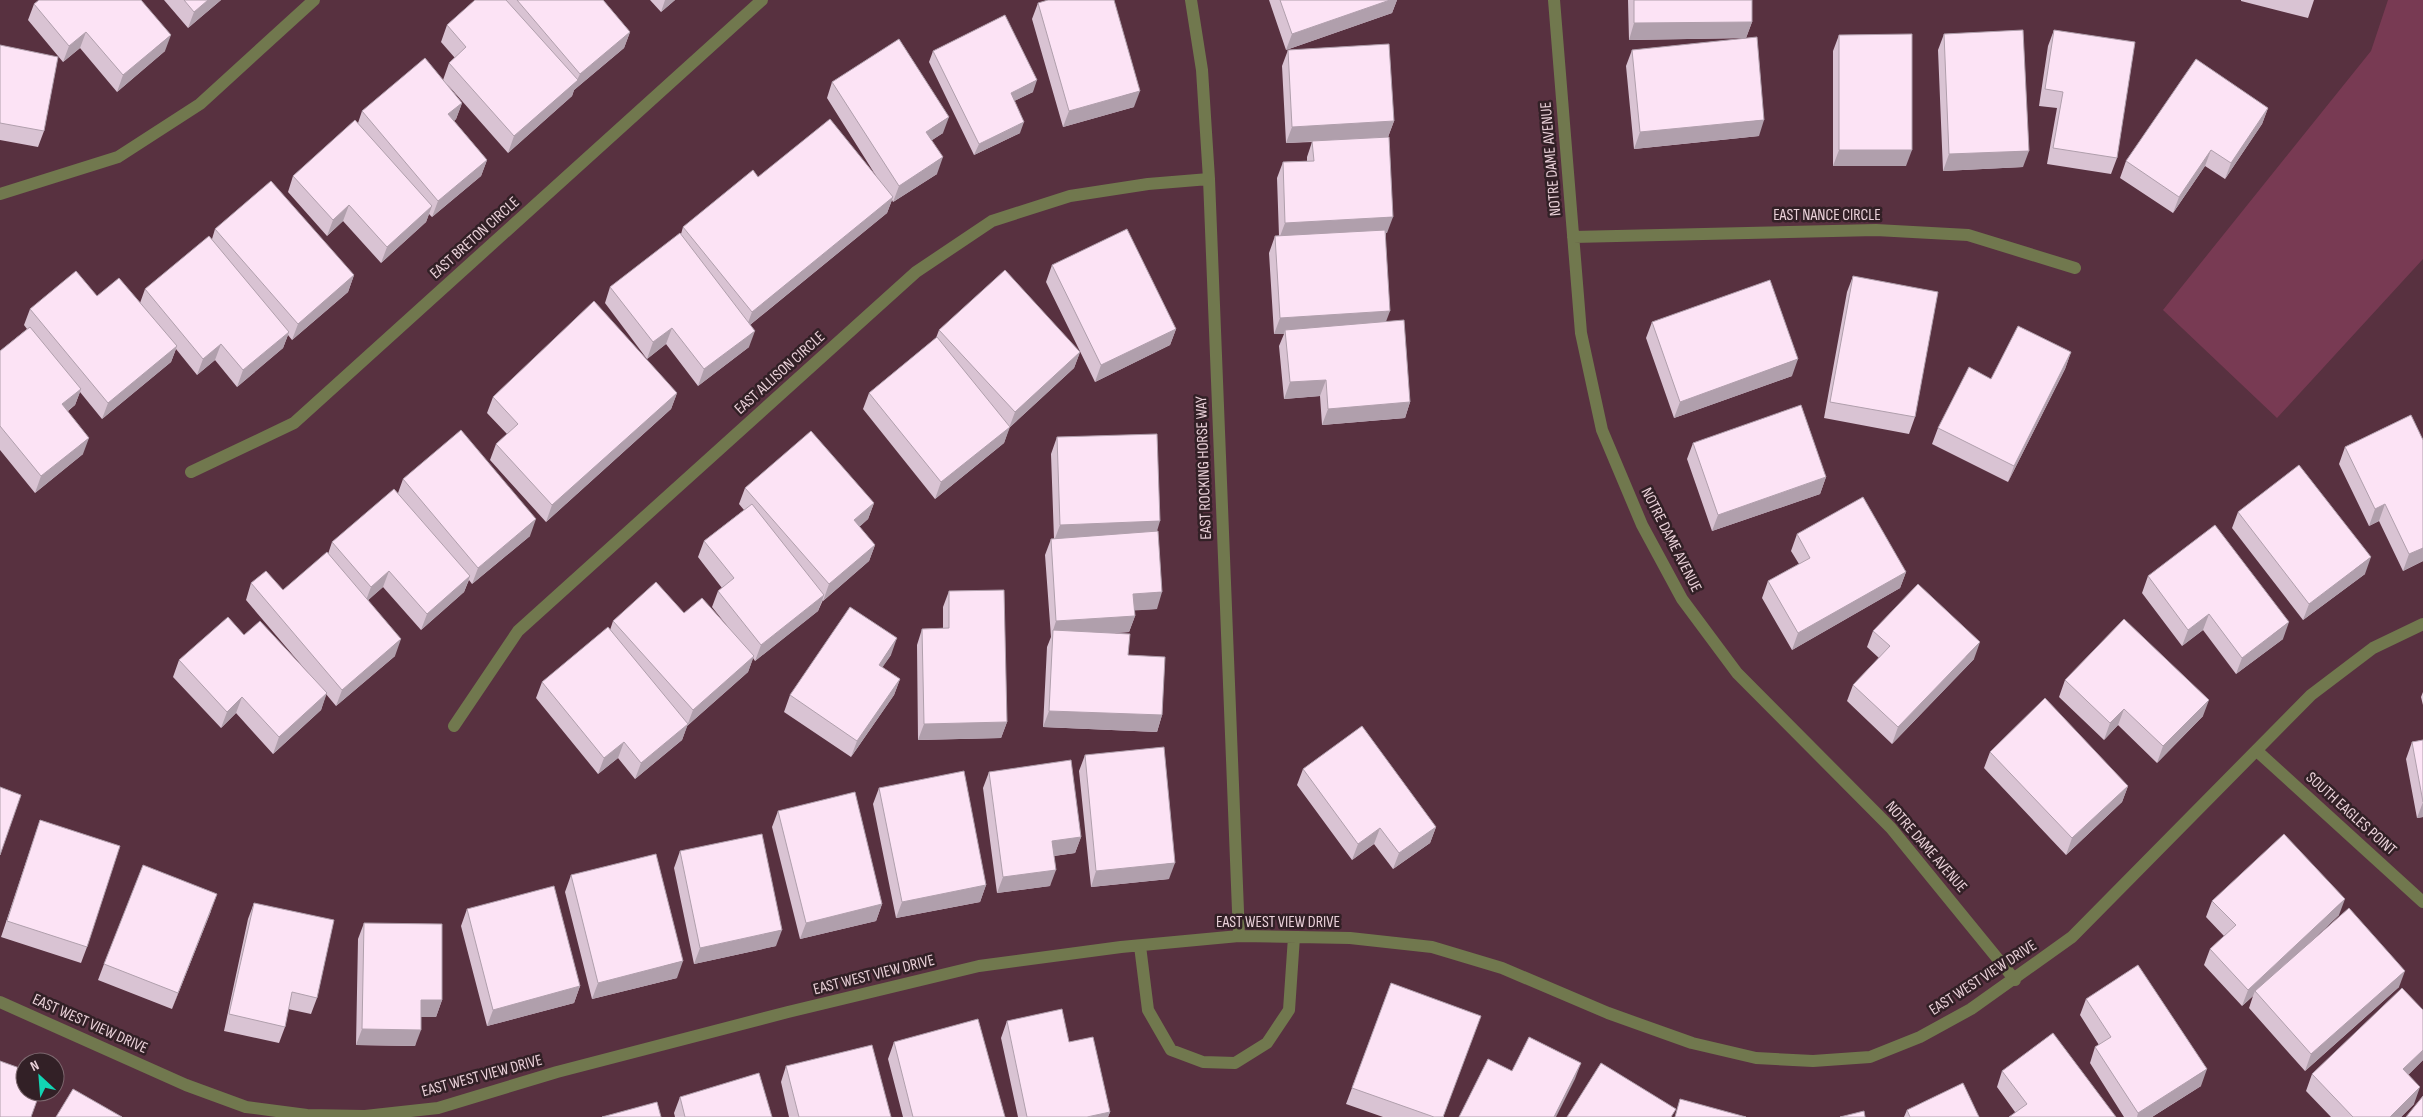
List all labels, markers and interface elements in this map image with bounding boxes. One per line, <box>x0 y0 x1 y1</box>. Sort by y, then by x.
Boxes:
street label: NOTRE DAME AVENUE <box>1537 101 1565 217</box>
street label: EAST BRETON CIRCLE <box>426 193 524 283</box>
street label: EAST NANCE CIRCLE <box>1773 206 1881 225</box>
street label: EAST ALLISON CIRCLE <box>731 327 829 419</box>
street label: EAST ROCKING HORSE WAY <box>1192 396 1216 540</box>
street label: NOTRE DAME AVENUE <box>1636 485 1706 595</box>
street label: SOUTH EAGLES POINT <box>2302 768 2401 860</box>
street label: NOTRE DAME AVENUE <box>1881 797 1971 897</box>
street label: EAST WEST VIEW DRIVE <box>1216 913 1340 932</box>
street label: EAST WEST VIEW DRIVE <box>1926 936 2040 1020</box>
street label: EAST WEST VIEW DRIVE <box>811 951 937 999</box>
street label: EAST WEST VIEW DRIVE <box>29 990 151 1058</box>
street label: EAST WEST VIEW DRIVE <box>420 1051 544 1101</box>
north arrow <box>15 1052 65 1102</box>
text: N <box>27 1056 42 1075</box>

